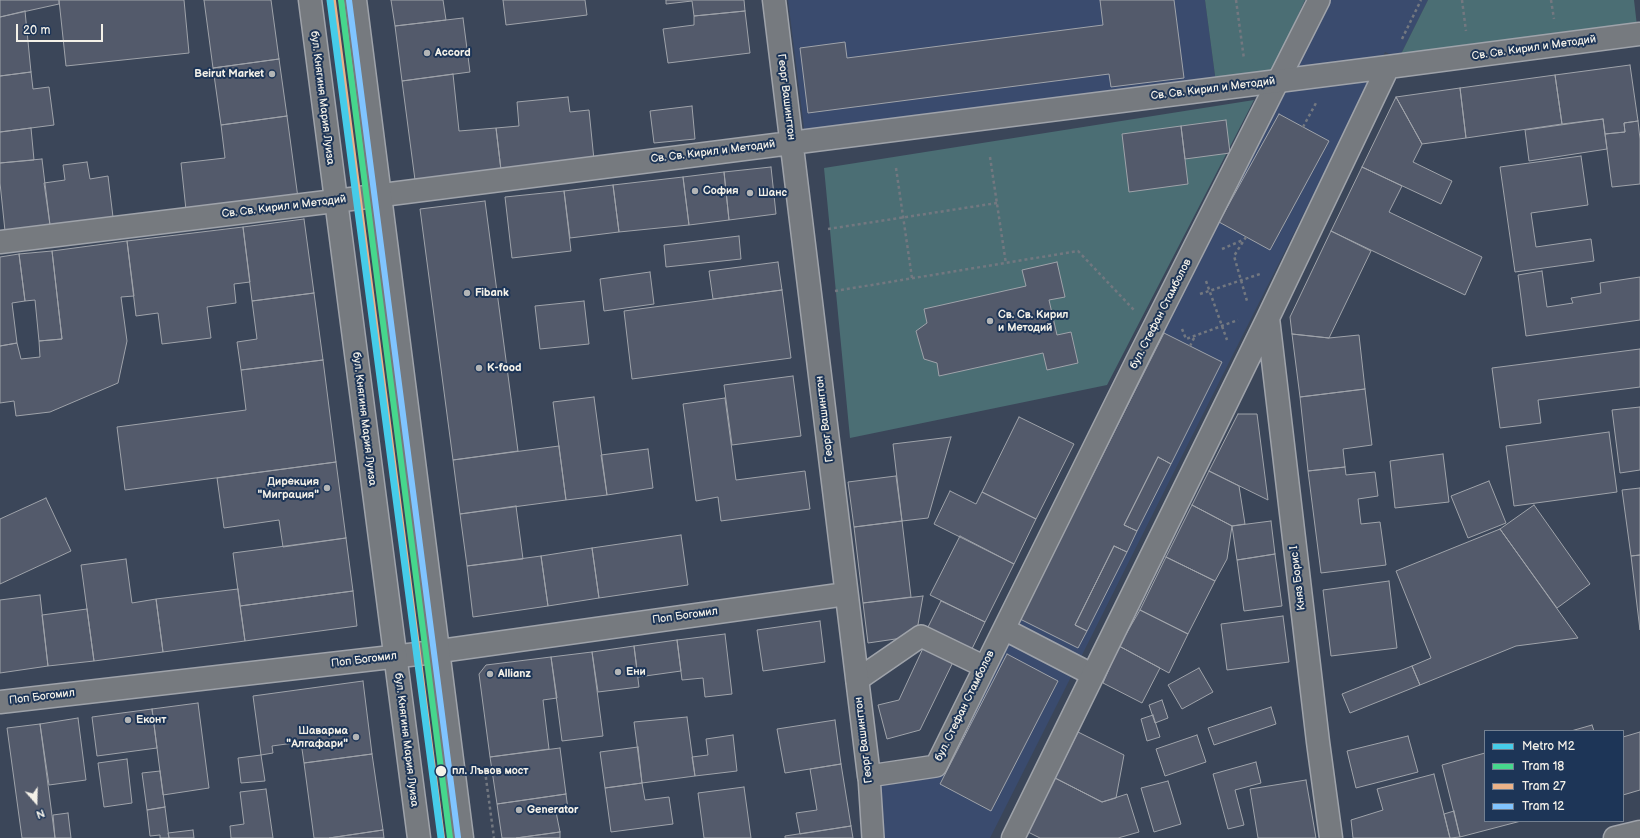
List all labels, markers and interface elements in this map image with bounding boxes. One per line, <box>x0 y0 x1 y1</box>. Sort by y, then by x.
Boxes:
scale bar <box>18 16 105 42</box>
text: 20 m <box>23 23 50 38</box>
street label: бул. Княгиня Мария Луиза <box>307 30 337 166</box>
street label: Св. Св. Кирил и Методий <box>1471 33 1597 63</box>
place label: Accord <box>435 46 471 60</box>
marker: Accord <box>422 48 432 58</box>
street label: Георг Вашингтон <box>774 53 798 141</box>
place label: Beirut Market <box>194 67 264 81</box>
marker: Beirut Market <box>267 69 277 79</box>
street label: Св. Св. Кирил и Методий <box>1150 75 1276 103</box>
street label: Св. Св. Кирил и Методий <box>650 138 776 166</box>
place label: София <box>703 184 739 198</box>
marker: София <box>690 186 700 196</box>
place label: Шанс <box>758 186 787 200</box>
marker: Шанс <box>745 188 755 198</box>
street label: Св. Св. Кирил и Методий <box>221 193 347 221</box>
street label: бул. Стефан Стамболов <box>1128 257 1194 371</box>
place label: Fibank <box>475 286 509 300</box>
marker: Fibank <box>462 288 472 298</box>
place label: Св. Св. Кирил и Методий <box>998 308 1068 334</box>
marker: Св. Св. Кирил и Методий <box>985 316 995 326</box>
street label: бул. Княгиня Мария Луиза <box>349 351 379 487</box>
place label: K-food <box>487 361 521 375</box>
marker: K-food <box>474 363 484 373</box>
street label: Георг Вашингтон <box>813 375 837 463</box>
place label: Дирекция "Миграция" <box>257 475 319 501</box>
marker: Дирекция "Миграция" <box>322 483 332 493</box>
street label: Княз Борис I <box>1287 545 1309 611</box>
street label: Поп Богомил <box>651 605 719 627</box>
street label: бул. Стефан Стамболов <box>932 648 998 764</box>
street label: Поп Богомил <box>330 649 398 671</box>
place label: Ени <box>626 665 646 679</box>
place label: Allianz <box>498 667 531 681</box>
marker: Ени <box>613 667 623 677</box>
marker: Allianz <box>485 669 495 679</box>
street label: бул. Княгиня Мария Луиза <box>391 672 421 808</box>
street label: Поп Богомил <box>8 686 76 708</box>
street label: Георг Вашингтон <box>852 696 876 784</box>
place label: Еконт <box>136 713 167 727</box>
marker: Еконт <box>123 715 133 725</box>
place label: Шаварма "Алгафари" <box>286 724 348 750</box>
legend <box>1484 730 1624 822</box>
marker: Шаварма "Алгафари" <box>351 732 361 742</box>
text: Metro M2 <box>1522 739 1575 754</box>
text: Tram 18 <box>1522 759 1564 774</box>
marker: пл. Лъвов мост <box>434 764 448 778</box>
place label: пл. Лъвов мост <box>452 764 529 778</box>
text: Tram 27 <box>1522 779 1566 794</box>
north arrow <box>16 782 56 822</box>
text: Tram 12 <box>1522 799 1564 814</box>
place label: Generator <box>527 803 578 817</box>
marker: Generator <box>514 805 524 815</box>
text: N <box>34 806 46 821</box>

